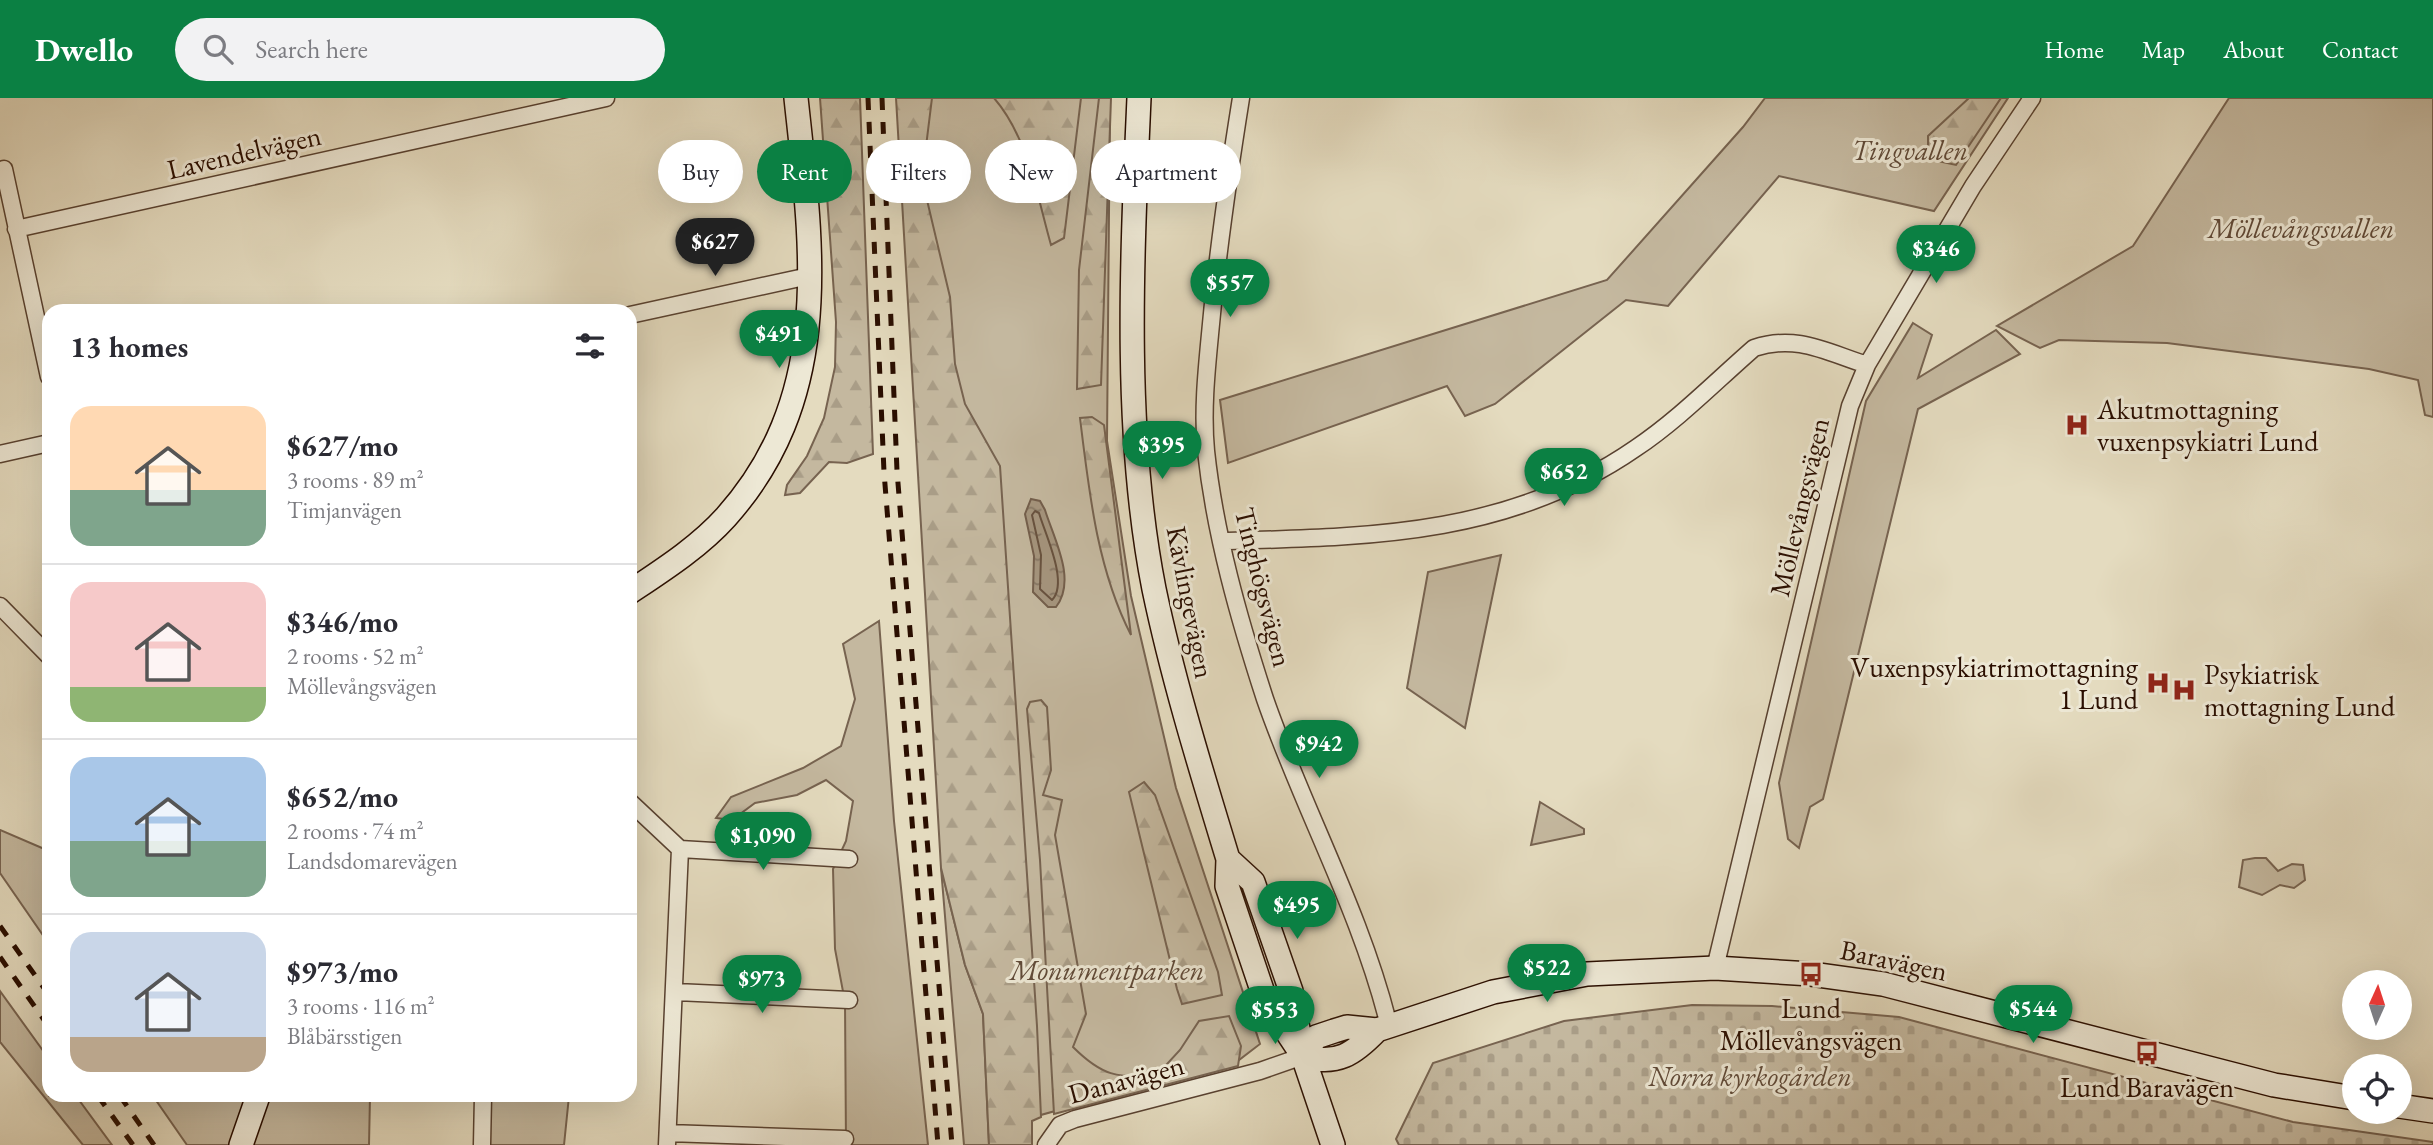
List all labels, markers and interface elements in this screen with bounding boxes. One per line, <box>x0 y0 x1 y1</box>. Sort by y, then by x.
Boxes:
search box <box>175 18 665 81</box>
text: Dwello <box>35 28 133 71</box>
icon: search <box>199 30 237 68</box>
text: Search here <box>255 32 368 66</box>
text: Home <box>2044 34 2104 65</box>
text: Map <box>2142 34 2185 65</box>
text: About <box>2223 34 2284 65</box>
text: Contact <box>2322 34 2398 65</box>
street label: Lavendelvägen <box>163 117 325 187</box>
park label: Tingvallen <box>1852 132 1968 168</box>
chip: Buy <box>658 140 743 203</box>
chip: Rent <box>757 140 852 203</box>
chip: Filters <box>866 140 971 203</box>
chip: New <box>985 140 1077 203</box>
chip: Apartment <box>1091 140 1241 203</box>
park label: Möllevångsvallen <box>2206 210 2394 246</box>
pin: $627 <box>674 218 756 278</box>
text: $627 <box>691 226 739 256</box>
pin: $346 <box>1895 226 1977 285</box>
text: $346 <box>1912 233 1960 263</box>
pin: $557 <box>1189 260 1271 319</box>
text: $557 <box>1206 267 1254 297</box>
pin: $491 <box>738 310 820 370</box>
text: $491 <box>755 318 803 348</box>
text: 13 homes <box>70 327 188 366</box>
icon: filters <box>571 327 609 365</box>
place label: Akutmottagning vuxenpsykiatri Lund <box>2096 391 2319 459</box>
hospital icon: Akutmottagning vuxenpsykiatri Lund <box>2063 411 2091 439</box>
street label: Möllevångsvägen <box>1761 414 1837 600</box>
pin: $395 <box>1121 422 1203 481</box>
text: $627/mo <box>287 426 398 465</box>
text: $395 <box>1138 429 1186 459</box>
icon: home <box>126 434 210 518</box>
pin: $652 <box>1523 448 1605 508</box>
text: $652 <box>1540 456 1588 486</box>
text: 3 rooms · 89 m² <box>287 465 424 495</box>
text: Timjanvägen <box>287 495 402 525</box>
street label: Tinghögsvägen <box>1227 504 1301 671</box>
street label: Kävlingevägen <box>1159 523 1223 681</box>
text: $346/mo <box>287 602 398 641</box>
icon: home <box>126 610 210 694</box>
text: 2 rooms · 52 m² <box>287 641 424 671</box>
place label: Vuxenpsykiatrimottagning 1 Lund <box>1850 649 2139 717</box>
place label: Psykiatrisk mottagning Lund <box>2204 656 2396 724</box>
hospital icon: Vuxenpsykiatrimottagning 1 Lund <box>2144 669 2172 697</box>
text: Möllevångsvägen <box>287 671 437 701</box>
hospital icon: Psykiatrisk mottagning Lund <box>2170 676 2198 704</box>
pin: $942 <box>1278 720 1360 780</box>
text: $942 <box>1295 728 1343 758</box>
text: $652/mo <box>287 777 398 816</box>
icon: home <box>126 785 210 869</box>
pin: $1,090 <box>706 812 820 872</box>
text: 2 rooms · 74 m² <box>287 816 424 846</box>
text: $1,090 <box>731 820 795 850</box>
text: Landsdomarevägen <box>287 846 458 876</box>
pin: $495 <box>1256 882 1338 941</box>
text: $495 <box>1273 889 1321 919</box>
street label: Baravägen <box>1837 931 1951 989</box>
pin: $522 <box>1506 944 1588 1004</box>
text: $973/mo <box>287 952 398 991</box>
park label: Monumentparken <box>1008 952 1204 988</box>
text: $522 <box>1523 952 1571 982</box>
pin: $973 <box>721 956 803 1015</box>
icon: home <box>126 960 210 1044</box>
bus stop icon: Lund Möllevångsvägen <box>1797 960 1825 988</box>
text: $973 <box>738 963 786 993</box>
north arrow <box>2342 970 2412 1040</box>
map controls <box>2342 970 2412 1124</box>
pin: $553 <box>1234 986 1316 1046</box>
pin: $544 <box>1992 986 2074 1045</box>
place label: Lund Möllevångsvägen <box>1720 990 1902 1058</box>
text: 3 rooms · 116 m² <box>287 991 435 1021</box>
text: $544 <box>2009 993 2057 1023</box>
text: $553 <box>1251 994 1299 1024</box>
text: Blåbärsstigen <box>287 1021 402 1051</box>
bus stop icon: Lund Baravägen <box>2133 1039 2161 1067</box>
street label: Danavägen <box>1064 1046 1188 1112</box>
button: locate <box>2342 1054 2412 1124</box>
park label: Norra kyrkogården <box>1647 1058 1852 1094</box>
place label: Lund Baravägen <box>2060 1069 2234 1105</box>

